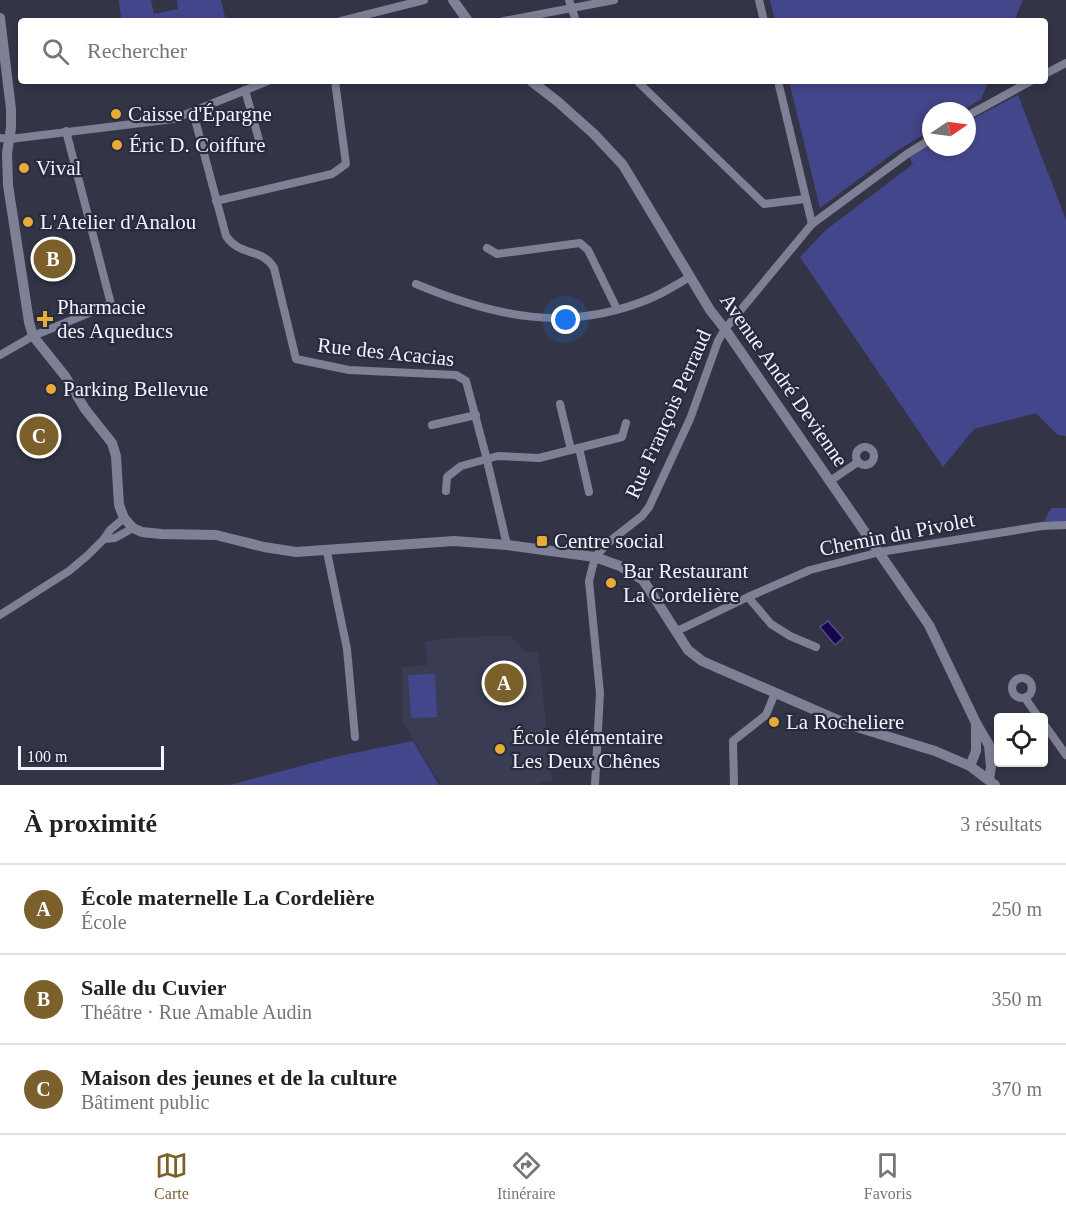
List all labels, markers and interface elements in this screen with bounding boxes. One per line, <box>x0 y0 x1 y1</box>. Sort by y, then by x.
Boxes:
search box <box>18 18 1048 84</box>
icon: search <box>39 35 72 68</box>
text: Rechercher <box>87 38 187 63</box>
place label: Caisse d'Épargne <box>128 102 272 126</box>
north arrow <box>922 102 976 156</box>
marker: Caisse d'Épargne <box>109 107 123 121</box>
place label: Éric D. Coiffure <box>129 133 266 157</box>
marker: Éric D. Coiffure <box>110 138 124 152</box>
place label: Vival <box>36 156 82 180</box>
marker: Vival <box>17 161 31 175</box>
place label: L'Atelier d'Analou <box>40 210 197 234</box>
marker: L'Atelier d'Analou <box>21 215 35 229</box>
pin: B <box>34 236 72 282</box>
street label: Avenue André Devienne <box>715 289 853 471</box>
place label: Pharmacie des Aqueducs <box>57 295 173 343</box>
your location <box>551 305 580 334</box>
marker: Pharmacie des Aqueducs <box>38 312 52 326</box>
street label: Rue François Perraud <box>620 326 716 502</box>
street label: Rue des Acacias <box>316 333 456 371</box>
place label: Parking Bellevue <box>63 377 208 401</box>
marker: Parking Bellevue <box>44 382 58 396</box>
pin: C <box>20 414 58 458</box>
street label: Chemin du Pivolet <box>817 507 977 561</box>
place label: Centre social <box>554 529 664 553</box>
marker: Centre social <box>535 534 549 548</box>
place label: Bar Restaurant La Cordelière <box>623 559 749 607</box>
marker: Bar Restaurant La Cordelière <box>604 576 618 590</box>
pin: A <box>484 660 524 706</box>
place label: La Rocheliere <box>786 710 904 734</box>
map controls <box>994 713 1048 767</box>
button: locate <box>994 713 1048 767</box>
marker: La Rocheliere <box>767 715 781 729</box>
place label: École élémentaire Les Deux Chênes <box>512 725 663 773</box>
marker: École élémentaire Les Deux Chênes <box>493 742 507 756</box>
scale bar <box>18 743 164 770</box>
text: 100 m <box>27 748 67 765</box>
text: À proximité <box>24 809 157 838</box>
text: 3 résultats <box>960 813 1042 835</box>
text: École maternelle La Cordelière <box>81 885 374 910</box>
text: A <box>36 898 51 920</box>
text: 250 m <box>991 898 1042 920</box>
text: École <box>81 911 127 933</box>
text: Salle du Cuvier <box>81 975 226 1000</box>
text: B <box>37 988 50 1010</box>
text: 350 m <box>991 988 1042 1010</box>
text: Théâtre · Rue Amable Audin <box>81 1001 312 1023</box>
text: Maison des jeunes et de la culture <box>81 1065 397 1090</box>
text: C <box>36 1078 51 1100</box>
text: 370 m <box>991 1078 1042 1100</box>
text: Bâtiment public <box>81 1091 209 1113</box>
tab: Carte <box>154 1149 189 1203</box>
tab: Itinéraire <box>497 1149 556 1203</box>
tab: Favoris <box>864 1149 912 1203</box>

